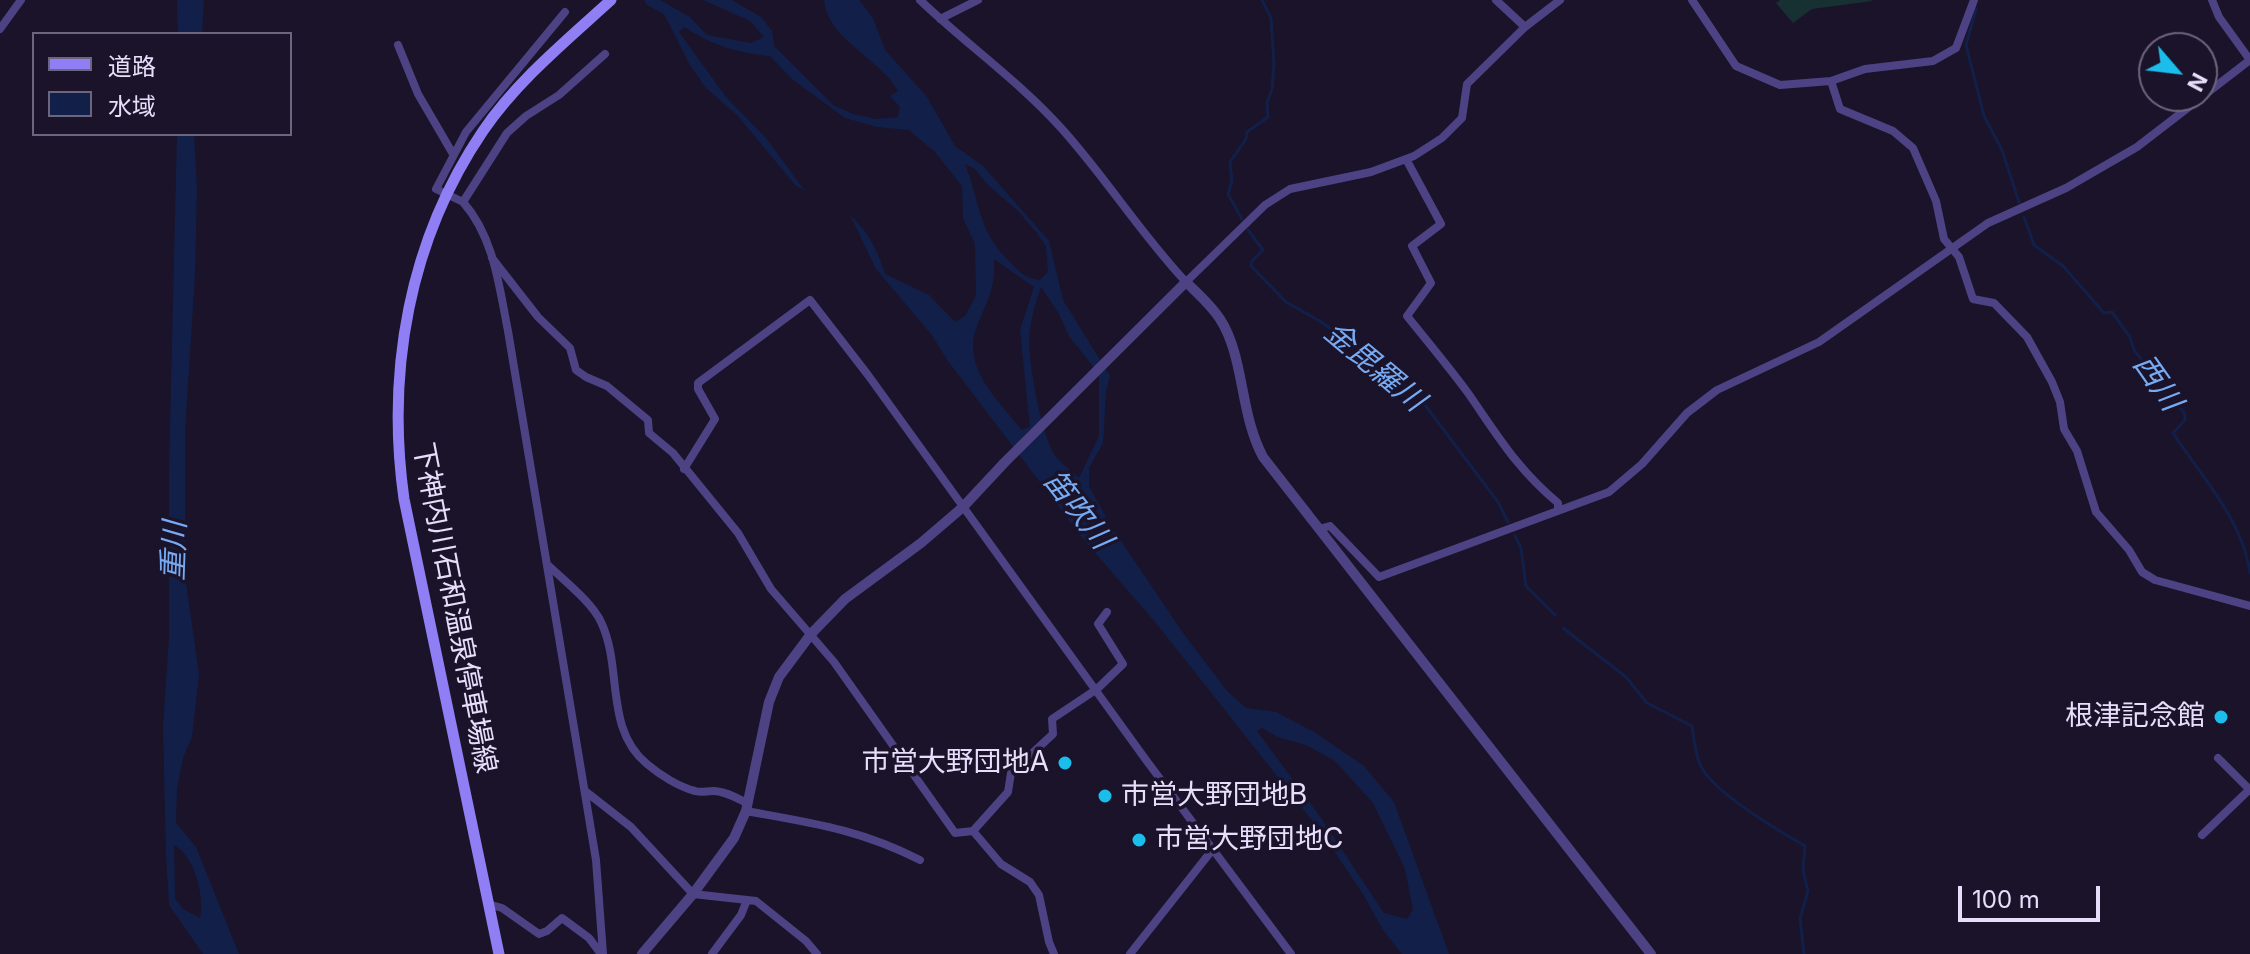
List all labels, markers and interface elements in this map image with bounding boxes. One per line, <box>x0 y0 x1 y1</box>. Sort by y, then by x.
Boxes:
legend <box>32 32 292 136</box>
north arrow <box>2138 32 2218 112</box>
text: 道路 <box>108 52 156 81</box>
text: N <box>2182 69 2213 96</box>
text: 水域 <box>108 92 156 121</box>
water label: 金毘羅川 <box>1316 315 1432 419</box>
water label: 西川 <box>2125 348 2189 418</box>
street label: 下神内川石和温泉停車場線 <box>405 440 503 776</box>
water label: 笛吹川 <box>1035 463 1119 557</box>
water label: 重川 <box>156 520 194 582</box>
place label: 根津記念館 <box>2065 700 2205 734</box>
marker: 根津記念館 <box>2212 708 2230 726</box>
place label: 市営大野団地A <box>862 746 1049 780</box>
marker: 市営大野団地A <box>1056 754 1074 772</box>
place label: 市営大野団地B <box>1121 779 1307 813</box>
marker: 市営大野団地B <box>1096 787 1114 805</box>
place label: 市営大野団地C <box>1155 823 1343 857</box>
marker: 市営大野団地C <box>1130 831 1148 849</box>
scale bar <box>1962 870 2104 920</box>
text: 100 m <box>1972 885 2040 914</box>

